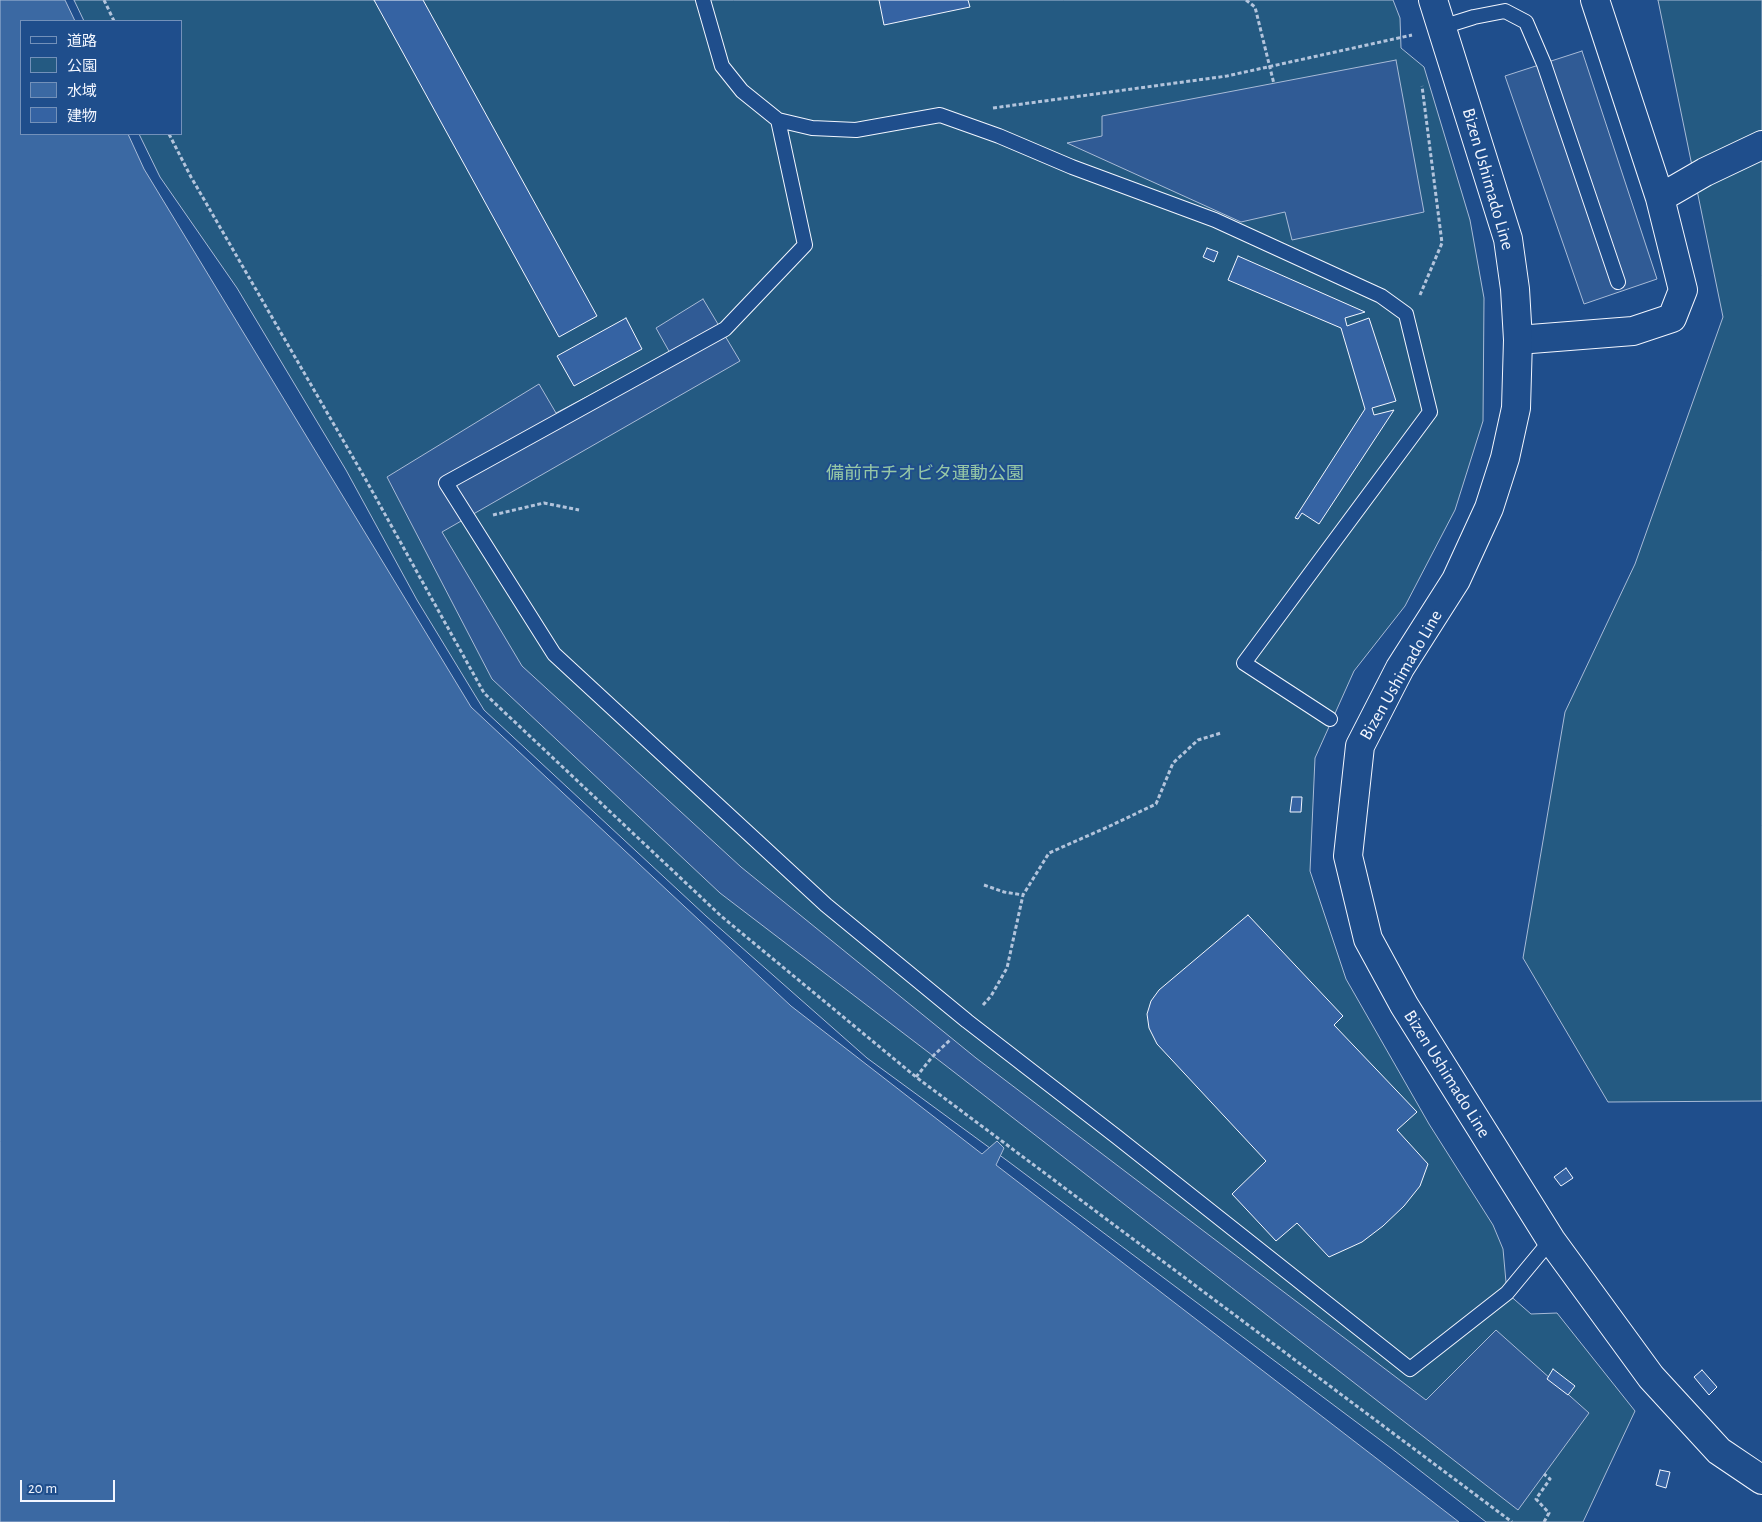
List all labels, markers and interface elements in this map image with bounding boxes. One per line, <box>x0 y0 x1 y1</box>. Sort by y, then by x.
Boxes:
legend <box>20 20 182 135</box>
text: 道路 <box>67 34 97 49</box>
text: 公園 <box>67 59 97 74</box>
text: 水域 <box>67 84 97 99</box>
street label: Bizen Ushimado Line <box>1457 106 1519 252</box>
text: 建物 <box>67 109 97 124</box>
park label: 備前市チオビタ運動公園 <box>826 463 1024 485</box>
street label: Bizen Ushimado Line <box>1355 606 1447 744</box>
street label: Bizen Ushimado Line <box>1399 1006 1495 1142</box>
scale bar <box>22 1470 118 1502</box>
text: 20 m <box>28 1481 57 1496</box>

